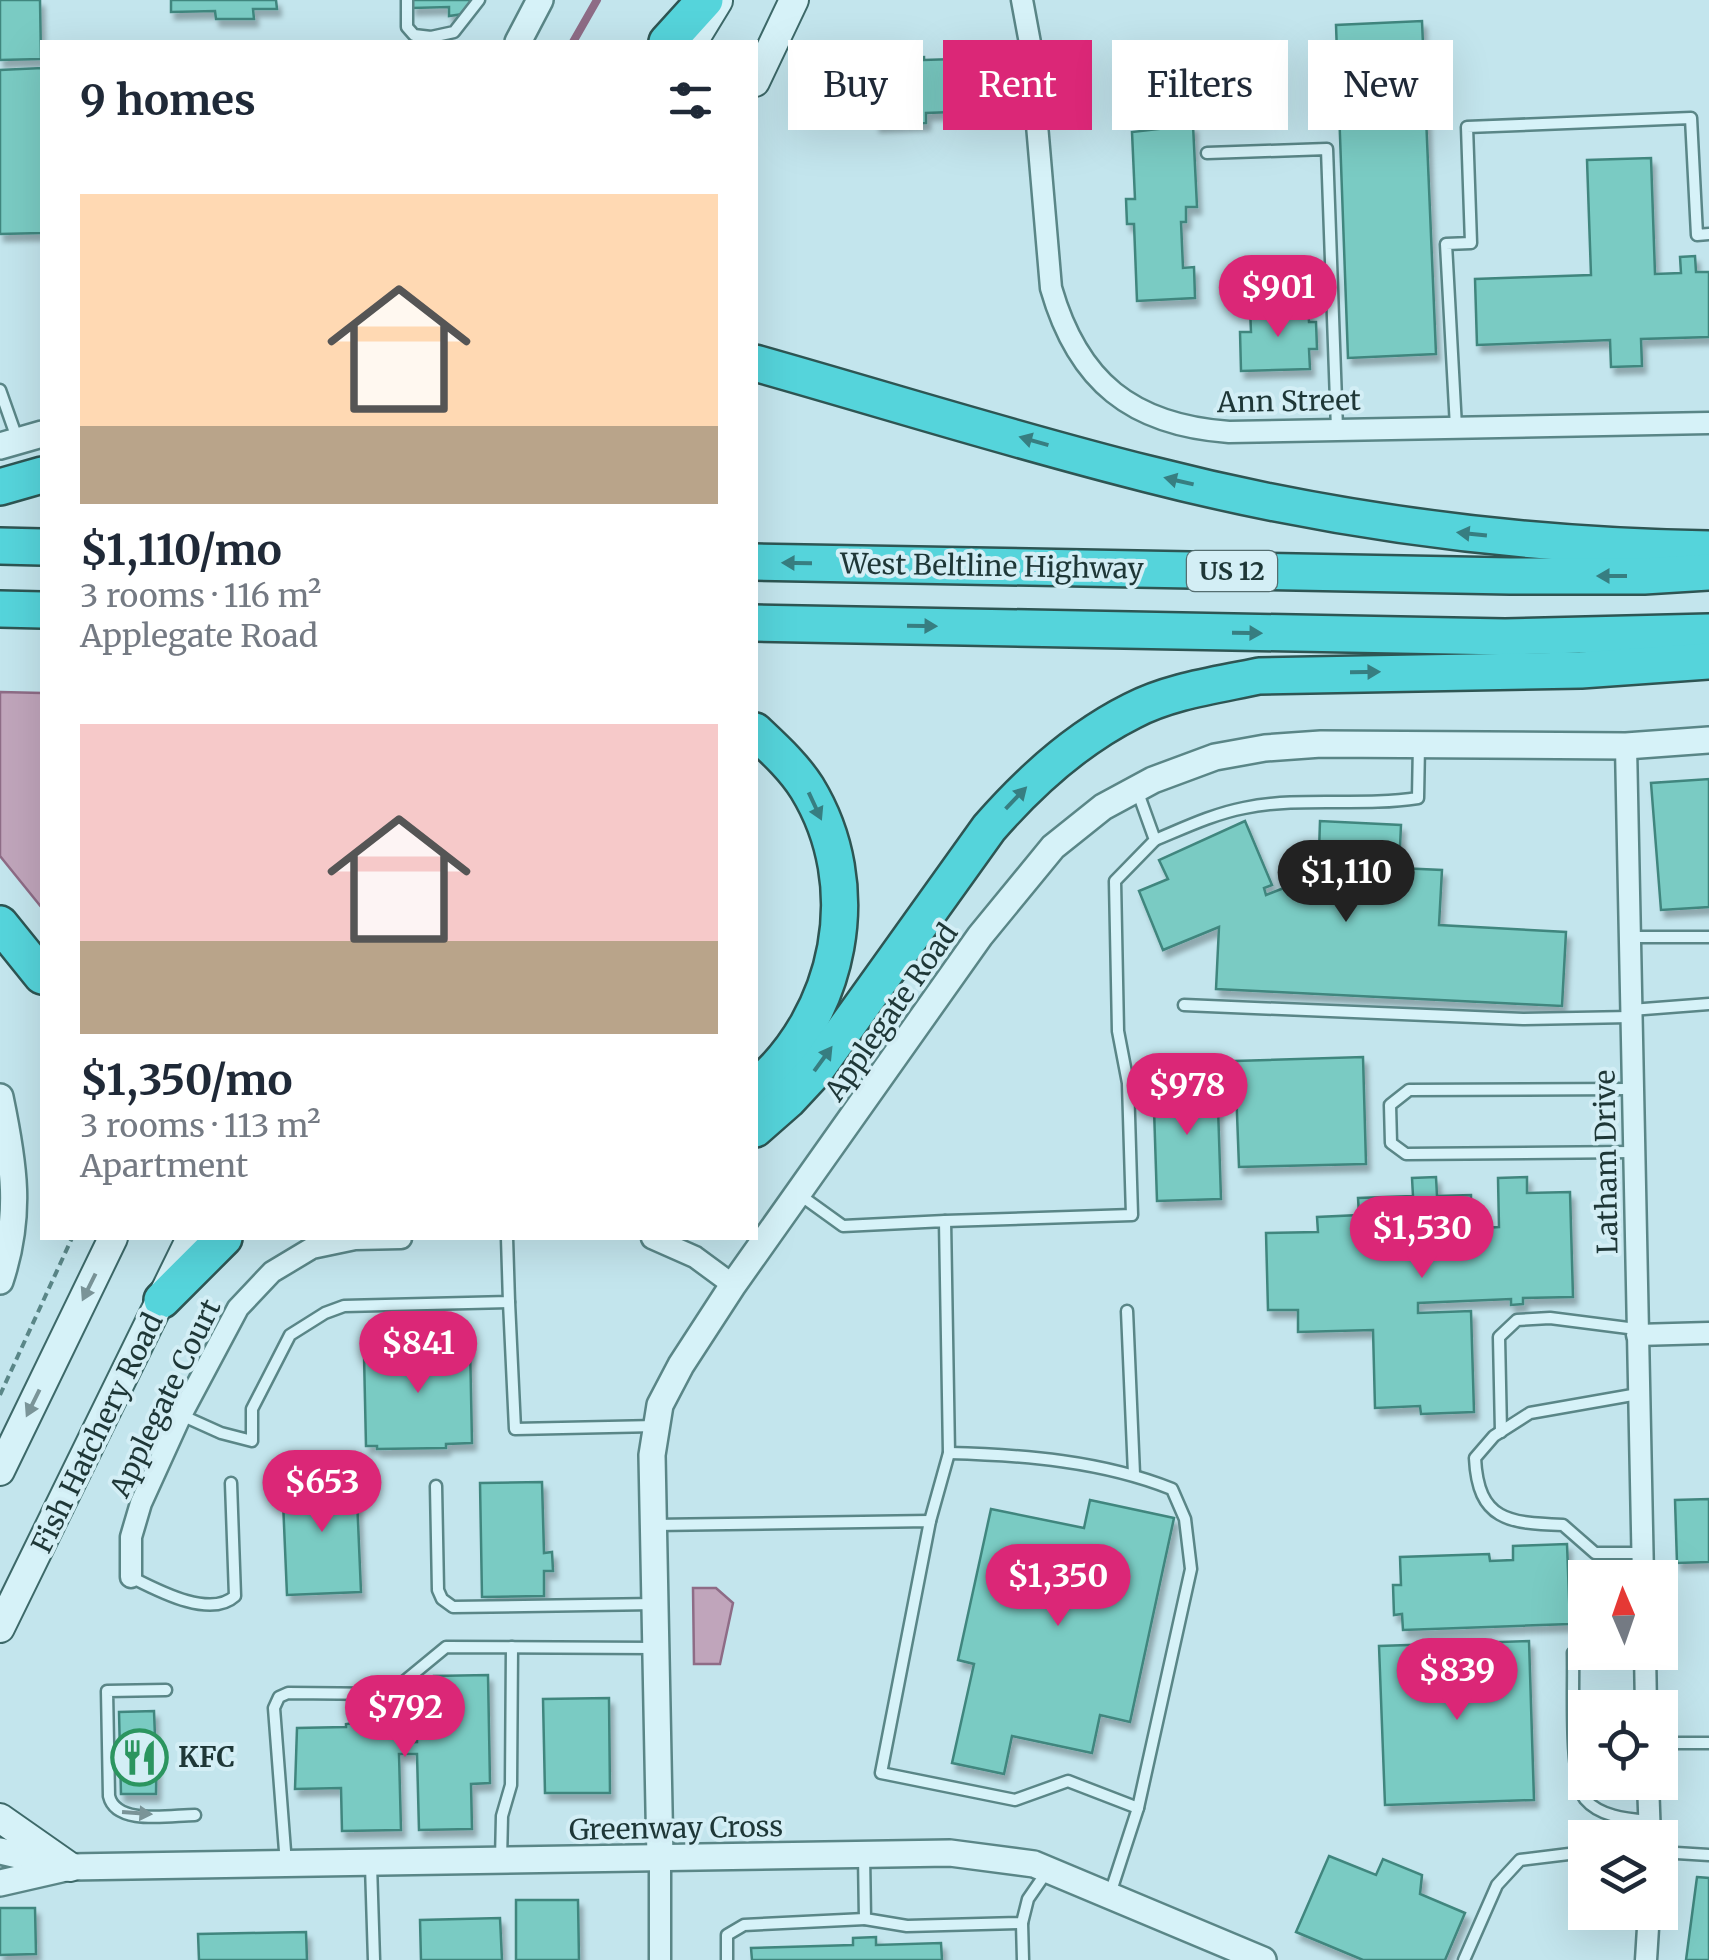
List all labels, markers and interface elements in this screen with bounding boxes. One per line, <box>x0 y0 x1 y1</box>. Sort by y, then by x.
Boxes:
chip: Buy <box>788 40 923 130</box>
chip: Rent <box>943 40 1092 130</box>
chip: Filters <box>1112 40 1288 130</box>
chip: New <box>1308 40 1453 130</box>
icon: filters <box>663 73 718 128</box>
text: 9 homes <box>80 74 256 126</box>
pin: $901 <box>1219 255 1337 340</box>
icon: home <box>309 259 489 439</box>
text: $901 <box>1241 267 1315 307</box>
street label: Ann Street <box>1216 382 1361 420</box>
one-way arrow <box>1018 433 1049 449</box>
one-way arrow <box>1163 473 1194 488</box>
text: $1,110/mo <box>80 524 282 576</box>
one-way arrow <box>1456 526 1488 542</box>
street label: West Beltline Highway <box>839 545 1145 587</box>
road number: US 12 <box>1187 551 1277 591</box>
one-way arrow <box>780 554 812 570</box>
one-way arrow <box>1595 568 1627 584</box>
text: 3 rooms · 116 m² <box>80 576 321 616</box>
text: Applegate Road <box>80 616 318 656</box>
one-way arrow <box>907 618 939 634</box>
one-way arrow <box>1232 625 1264 641</box>
one-way arrow <box>1349 664 1381 680</box>
one-way arrow <box>1004 786 1027 810</box>
icon: home <box>309 789 489 969</box>
one-way arrow <box>807 792 824 821</box>
pin: $1,110 <box>1265 840 1427 925</box>
text: $1,110 <box>1300 852 1392 892</box>
street label: Applegate Road <box>816 916 966 1108</box>
one-way arrow <box>813 1046 832 1072</box>
pin: $978 <box>1128 1053 1246 1138</box>
text: $1,350/mo <box>80 1054 293 1106</box>
text: $978 <box>1149 1065 1225 1105</box>
street label: Latham Drive <box>1586 1070 1626 1254</box>
text: 3 rooms · 113 m² <box>80 1106 321 1146</box>
text: Apartment <box>80 1146 248 1186</box>
pin: $1,530 <box>1341 1196 1503 1281</box>
text: $1,530 <box>1372 1208 1472 1248</box>
one-way arrow <box>81 1272 98 1301</box>
street label: Applegate Court <box>101 1293 228 1504</box>
street label: Fish Hatchery Road <box>23 1307 171 1559</box>
pin: $841 <box>359 1311 477 1396</box>
text: $841 <box>381 1323 455 1363</box>
one-way arrow <box>24 1389 41 1418</box>
pin: $653 <box>263 1450 381 1535</box>
text: $653 <box>284 1462 360 1502</box>
pin: $1,350 <box>977 1544 1139 1629</box>
text: $1,350 <box>1008 1556 1108 1596</box>
north arrow <box>1568 1560 1678 1670</box>
map controls <box>1568 1560 1678 1930</box>
pin: $839 <box>1398 1638 1516 1723</box>
text: $839 <box>1419 1650 1495 1690</box>
pin: $792 <box>346 1675 464 1760</box>
text: $792 <box>367 1687 443 1727</box>
button: locate <box>1568 1690 1678 1800</box>
restaurant icon: KFC <box>109 1727 169 1787</box>
place label: KFC <box>178 1739 235 1775</box>
one-way arrow <box>122 1806 153 1822</box>
street label: Greenway Cross <box>569 1808 783 1848</box>
button: layers <box>1568 1820 1678 1930</box>

